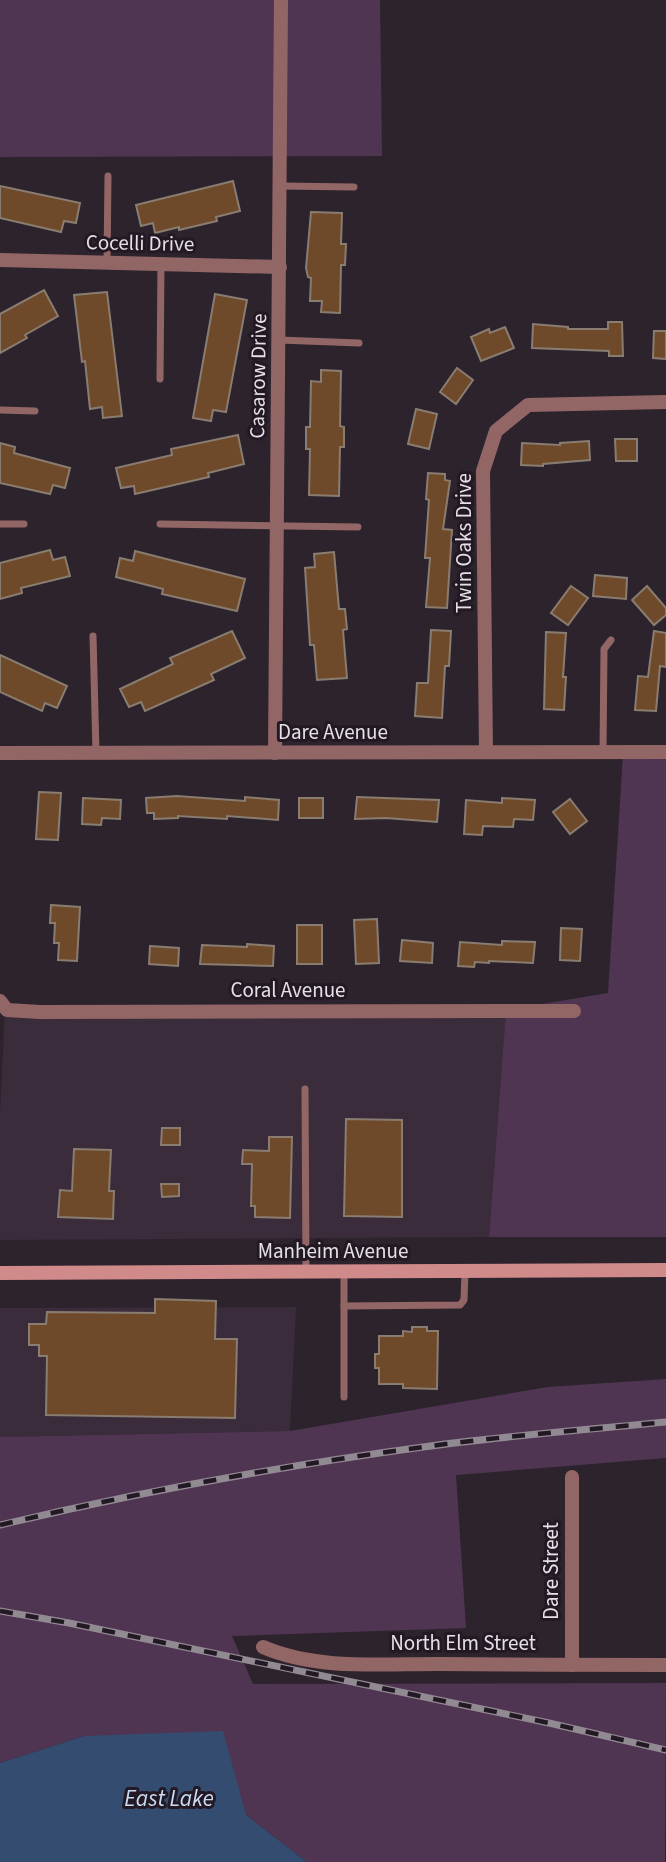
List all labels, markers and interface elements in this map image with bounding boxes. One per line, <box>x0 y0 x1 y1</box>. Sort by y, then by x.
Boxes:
street label: Cocelli Drive <box>85 227 195 259</box>
street label: Casarow Drive <box>242 313 274 439</box>
street label: Twin Oaks Drive <box>449 473 479 613</box>
street label: Dare Avenue <box>278 717 388 747</box>
street label: Coral Avenue <box>230 975 346 1005</box>
street label: Manheim Avenue <box>258 1236 408 1266</box>
street label: Dare Street <box>536 1522 566 1620</box>
street label: North Elm Street <box>390 1628 536 1658</box>
water label: East Lake <box>124 1782 214 1815</box>

